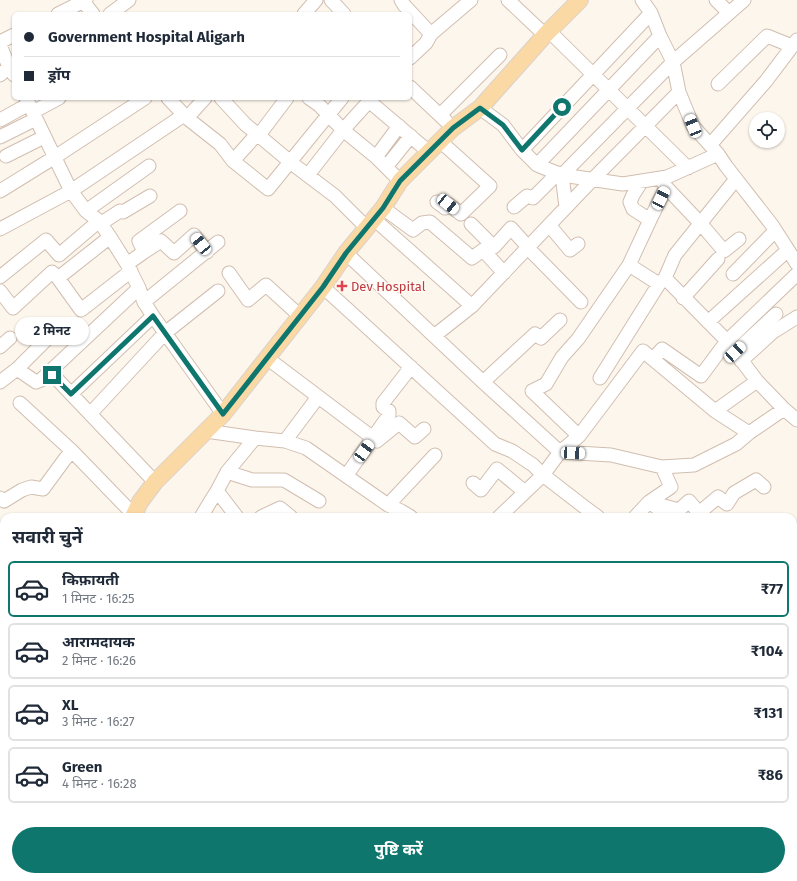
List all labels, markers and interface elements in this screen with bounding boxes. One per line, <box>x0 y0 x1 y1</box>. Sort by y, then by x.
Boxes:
text: Government Hospital Aligarh <box>48 28 245 46</box>
text: ड्रॉप <box>48 66 70 84</box>
route start <box>553 98 571 116</box>
map controls <box>749 112 785 148</box>
button: locate <box>749 112 785 148</box>
car <box>683 113 703 139</box>
car <box>650 185 672 211</box>
car <box>435 192 461 216</box>
car <box>189 231 213 257</box>
place label: Dev Hospital <box>351 279 426 294</box>
marker: Dev Hospital <box>336 280 348 292</box>
callout: 2 मिनट <box>15 317 89 345</box>
text: 2 मिनट <box>33 323 71 338</box>
car <box>722 339 748 365</box>
route end <box>43 366 61 384</box>
car <box>352 438 376 464</box>
car <box>561 446 585 460</box>
text: सवारी चुनें <box>12 526 83 548</box>
icon: car <box>14 571 50 607</box>
text: किफ़ायती <box>62 571 119 589</box>
text: ₹77 <box>761 580 783 598</box>
text: 1 मिनट · 16:25 <box>62 591 135 606</box>
icon: car <box>14 633 50 669</box>
text: आरामदायक <box>62 633 135 651</box>
text: ₹104 <box>751 642 783 660</box>
text: 2 मिनट · 16:26 <box>62 653 136 668</box>
icon: car <box>14 695 50 731</box>
text: XL <box>62 696 78 714</box>
text: ₹131 <box>753 704 783 722</box>
text: 3 मिनट · 16:27 <box>62 714 135 729</box>
icon: car <box>14 757 50 793</box>
text: Green <box>62 758 102 776</box>
text: ₹86 <box>758 766 783 784</box>
text: 4 मिनट · 16:28 <box>62 776 137 791</box>
button: पुष्टि करें <box>12 827 785 873</box>

